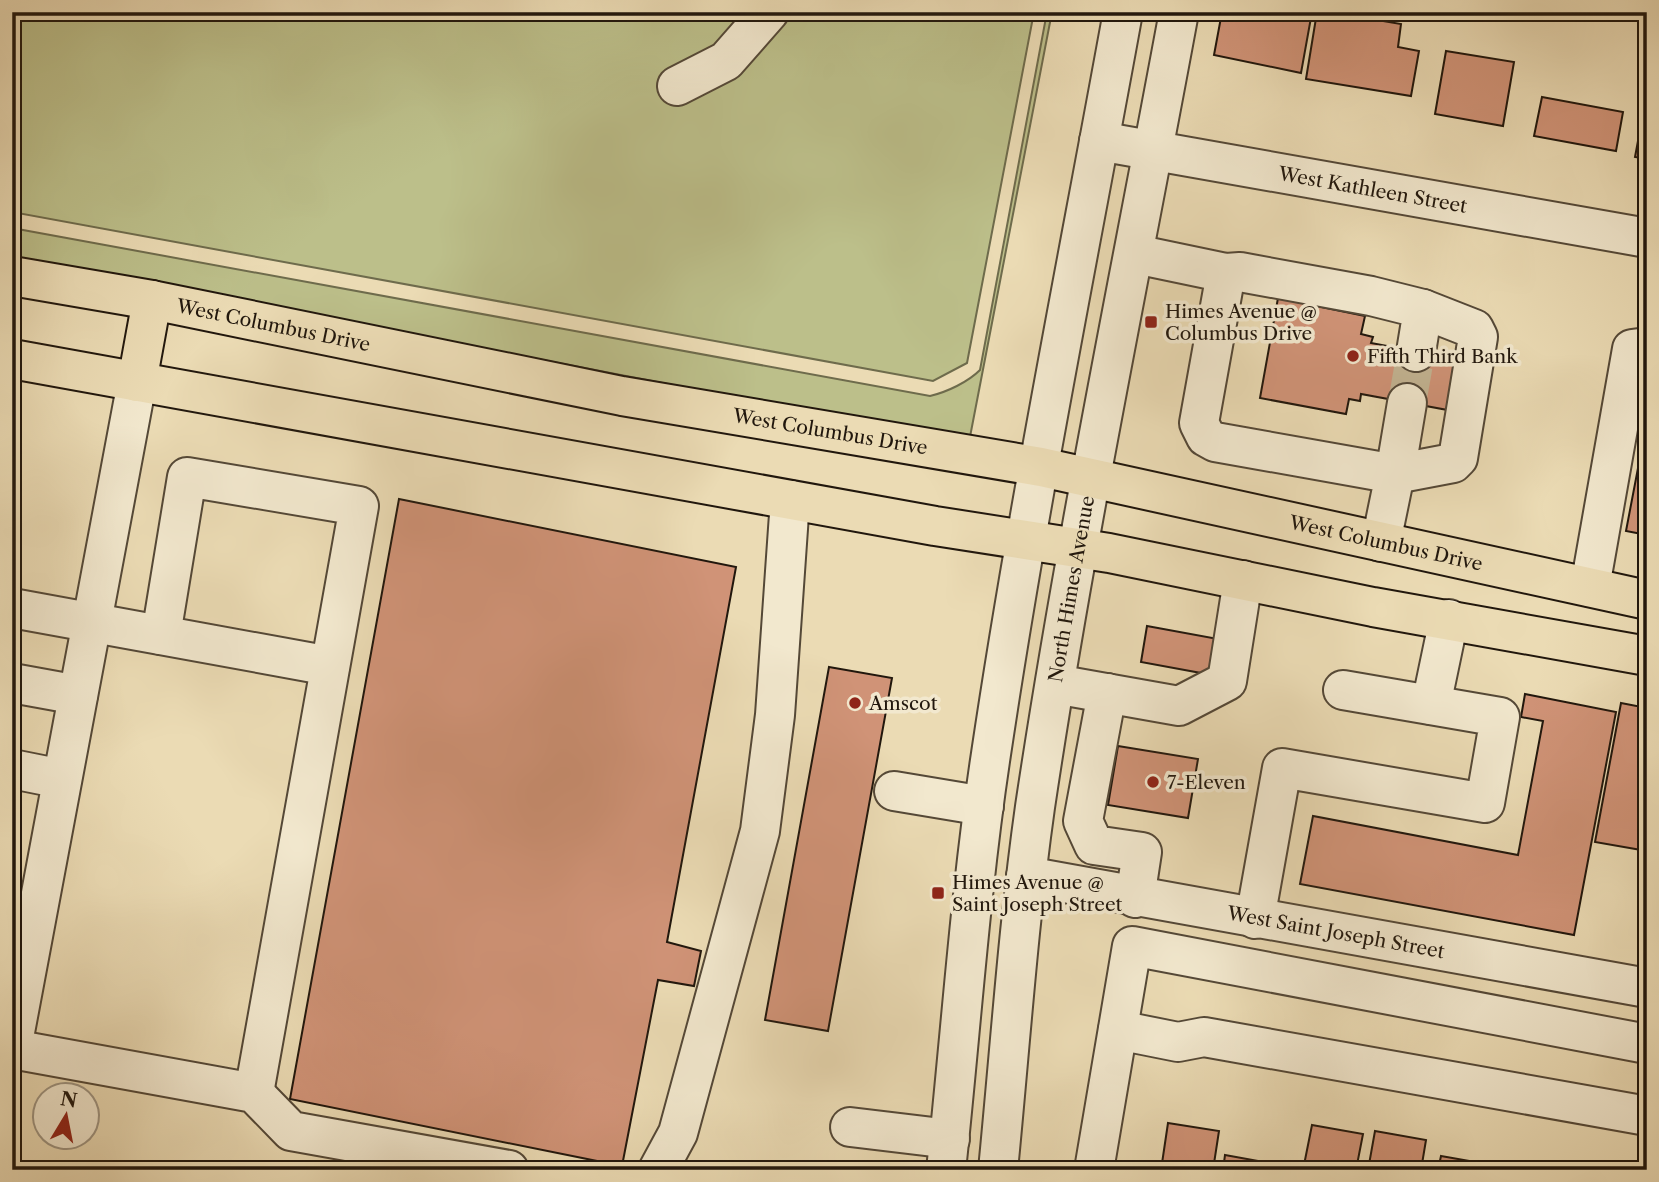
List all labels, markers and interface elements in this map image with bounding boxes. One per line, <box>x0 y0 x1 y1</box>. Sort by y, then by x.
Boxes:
street label: West Kathleen Street <box>1276 162 1469 218</box>
street label: West Columbus Drive <box>173 294 372 356</box>
place label: Himes Avenue @ Columbus Drive <box>1165 300 1317 345</box>
marker: Himes Avenue @ Columbus Drive <box>1143 314 1159 330</box>
place label: Fifth Third Bank <box>1367 345 1518 368</box>
marker: Fifth Third Bank <box>1345 348 1361 364</box>
street label: West Columbus Drive <box>730 404 929 460</box>
street label: North Himes Avenue <box>1044 494 1099 684</box>
street label: West Columbus Drive <box>1286 511 1485 576</box>
place label: Amscot <box>868 692 938 715</box>
marker: Amscot <box>847 695 863 711</box>
place label: 7-Eleven <box>1167 771 1246 794</box>
marker: 7-Eleven <box>1145 774 1161 790</box>
place label: Himes Avenue @ Saint Joseph Street <box>952 871 1123 916</box>
marker: Himes Avenue @ Saint Joseph Street <box>930 885 946 901</box>
street label: West Saint Joseph Street <box>1224 901 1447 963</box>
north arrow <box>32 1080 102 1150</box>
text: N <box>59 1087 79 1113</box>

